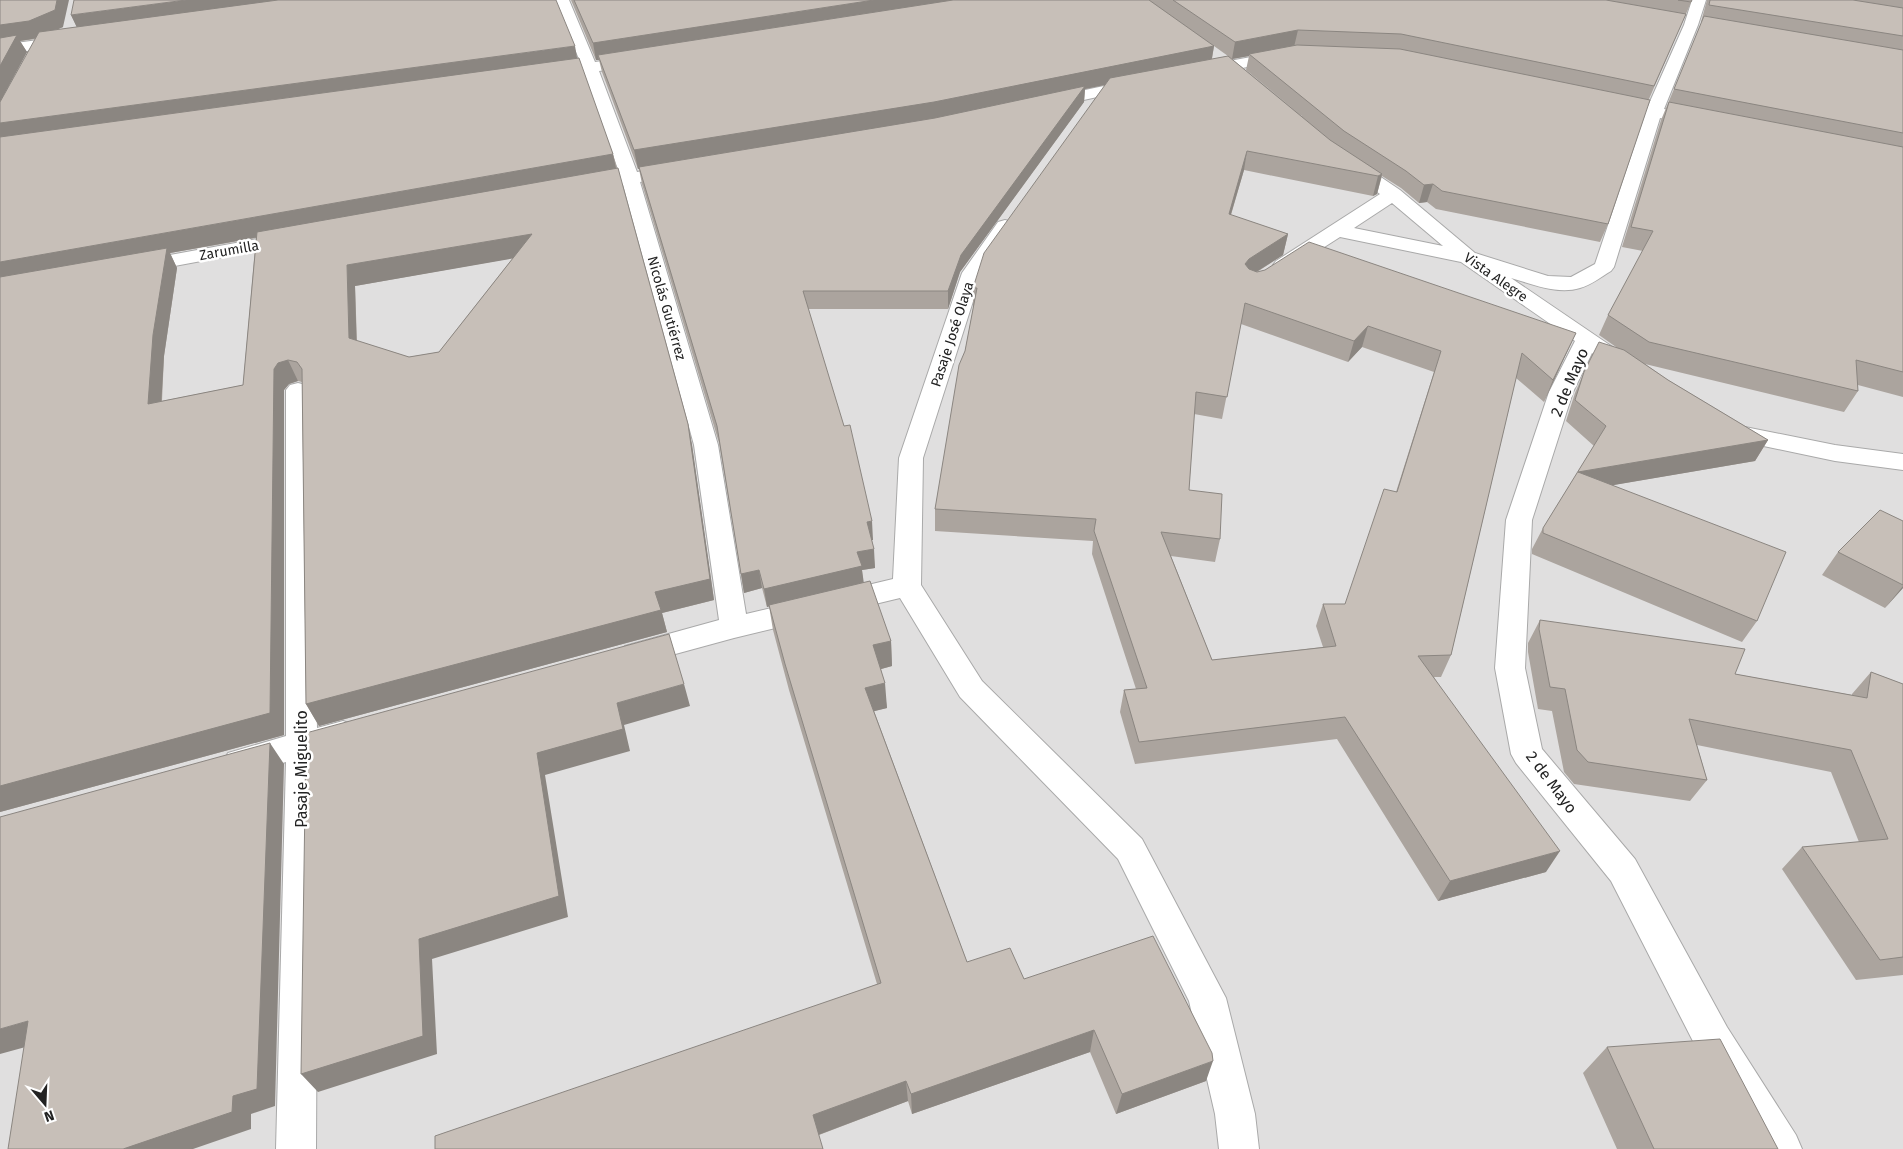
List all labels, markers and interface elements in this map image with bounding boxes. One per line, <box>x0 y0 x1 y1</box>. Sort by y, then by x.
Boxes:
street label: Zarumilla <box>198 237 260 264</box>
street label: Vista Alegre <box>1460 249 1531 306</box>
street label: Nicolás Gutiérrez <box>644 254 690 362</box>
street label: Pasaje José Olaya <box>927 279 978 389</box>
street label: 2 de Mayo <box>1546 345 1592 419</box>
street label: Pasaje Miguelito <box>292 710 311 828</box>
street label: 2 de Mayo <box>1522 748 1581 817</box>
north arrow <box>20 1079 70 1129</box>
text: N <box>42 1106 56 1125</box>

